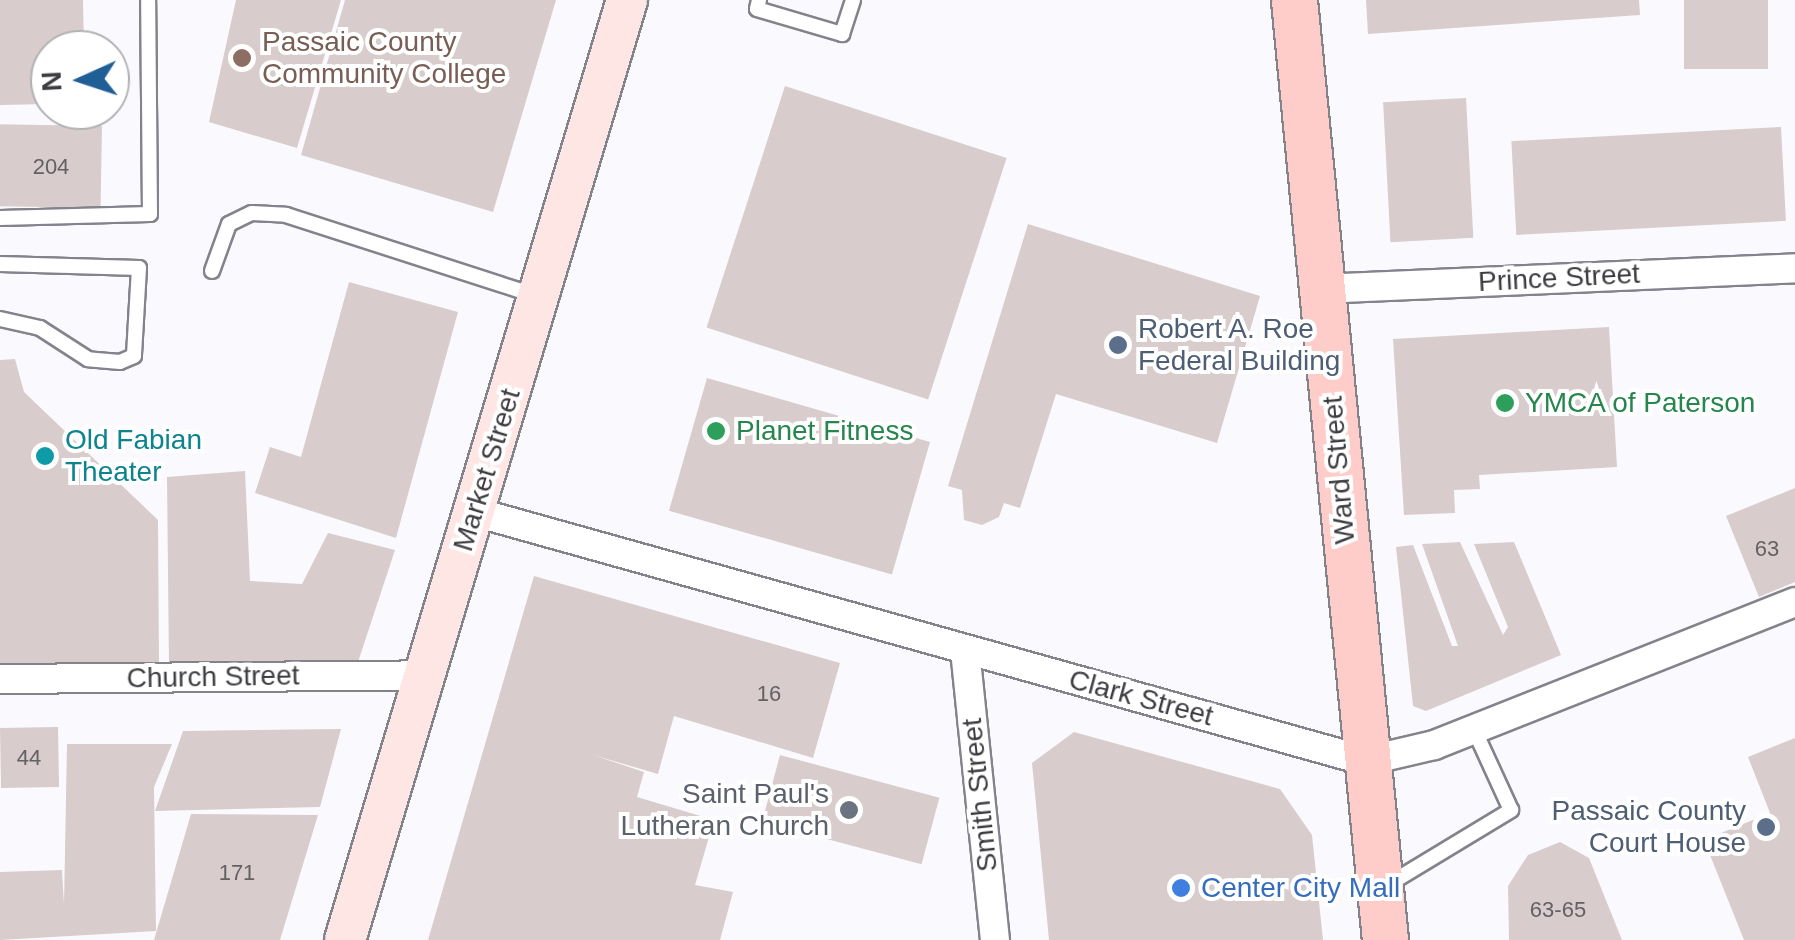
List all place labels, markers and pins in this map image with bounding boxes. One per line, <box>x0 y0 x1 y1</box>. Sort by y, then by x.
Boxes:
place label: Passaic County Community College <box>262 25 506 91</box>
marker: Passaic County Community College <box>231 47 253 69</box>
place label: Robert A. Roe Federal Building <box>1138 312 1340 378</box>
marker: Robert A. Roe Federal Building <box>1107 334 1129 356</box>
place label: YMCA of Paterson <box>1525 386 1757 420</box>
marker: YMCA of Paterson <box>1494 392 1516 414</box>
place label: Planet Fitness <box>736 414 913 448</box>
marker: Planet Fitness <box>705 420 727 442</box>
place label: Old Fabian Theater <box>65 423 202 489</box>
marker: Old Fabian Theater <box>34 445 56 467</box>
place label: Saint Paul's Lutheran Church <box>620 777 829 843</box>
place label: Passaic County Court House <box>1551 794 1746 860</box>
marker: Saint Paul's Lutheran Church <box>838 799 860 821</box>
marker: Passaic County Court House <box>1755 816 1777 838</box>
place label: Center City Mall <box>1201 871 1400 905</box>
marker: Center City Mall <box>1170 877 1192 899</box>

